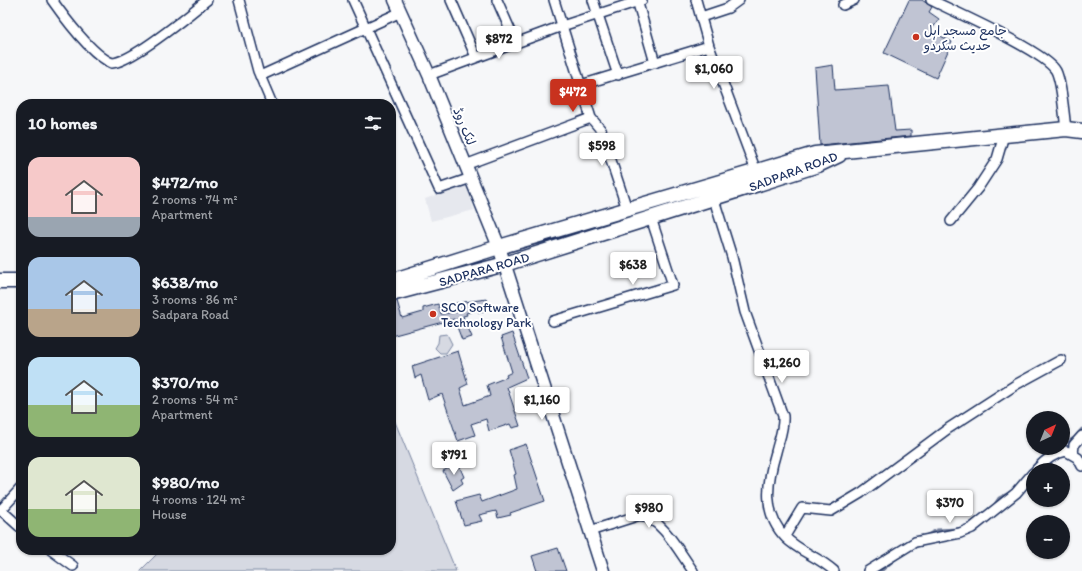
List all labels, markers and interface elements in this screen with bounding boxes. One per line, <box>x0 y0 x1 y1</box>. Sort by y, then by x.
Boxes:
place label: جامع مسجد اہل حدیث سکردو <box>923 23 1007 54</box>
pin: $872 <box>475 26 523 60</box>
text: $872 <box>485 31 513 46</box>
marker: جامع مسجد اہل حدیث سکردو <box>911 32 921 42</box>
pin: $1,060 <box>681 56 747 90</box>
text: $1,060 <box>695 61 733 76</box>
pin: $472 <box>549 79 597 113</box>
text: $472 <box>559 84 587 99</box>
street label: لنک روڈ <box>449 105 479 148</box>
icon: filters <box>362 112 384 134</box>
text: 10 homes <box>28 113 97 133</box>
pin: $598 <box>578 133 626 167</box>
text: $598 <box>588 138 616 153</box>
street label: SADPARA ROAD <box>747 148 840 194</box>
text: $472/mo <box>152 172 218 192</box>
icon: home <box>60 173 108 221</box>
text: 2 rooms · 74 m² <box>152 192 238 207</box>
text: Apartment <box>152 207 213 222</box>
street label: SADPARA ROAD <box>437 249 531 290</box>
pin: $638 <box>609 252 657 286</box>
text: $638 <box>619 257 647 272</box>
text: $638/mo <box>152 272 218 292</box>
icon: home <box>60 273 108 321</box>
text: 3 rooms · 86 m² <box>152 292 238 307</box>
place label: SCO Software Technology Park <box>441 300 532 330</box>
text: Sadpara Road <box>152 307 229 322</box>
marker: SCO Software Technology Park <box>428 309 438 319</box>
pin: $1,260 <box>749 350 815 384</box>
text: $1,260 <box>763 355 801 370</box>
text: $370/mo <box>152 372 219 392</box>
icon: home <box>60 373 108 421</box>
pin: $1,160 <box>509 387 575 421</box>
text: 2 rooms · 54 m² <box>152 392 238 407</box>
text: $1,160 <box>524 392 560 407</box>
text: Apartment <box>152 407 213 422</box>
north arrow <box>1026 411 1070 455</box>
map controls <box>1026 411 1070 559</box>
pin: $791 <box>430 442 478 476</box>
text: $791 <box>441 447 467 462</box>
button: + <box>1026 463 1070 507</box>
text: $980/mo <box>152 472 219 492</box>
icon: home <box>60 473 108 521</box>
pin: $370 <box>926 490 974 524</box>
text: 4 rooms · 124 m² <box>152 492 245 507</box>
pin: $980 <box>625 495 673 529</box>
text: $370 <box>936 495 964 510</box>
text: $980 <box>635 500 663 515</box>
text: House <box>152 507 187 522</box>
button: − <box>1026 515 1070 559</box>

